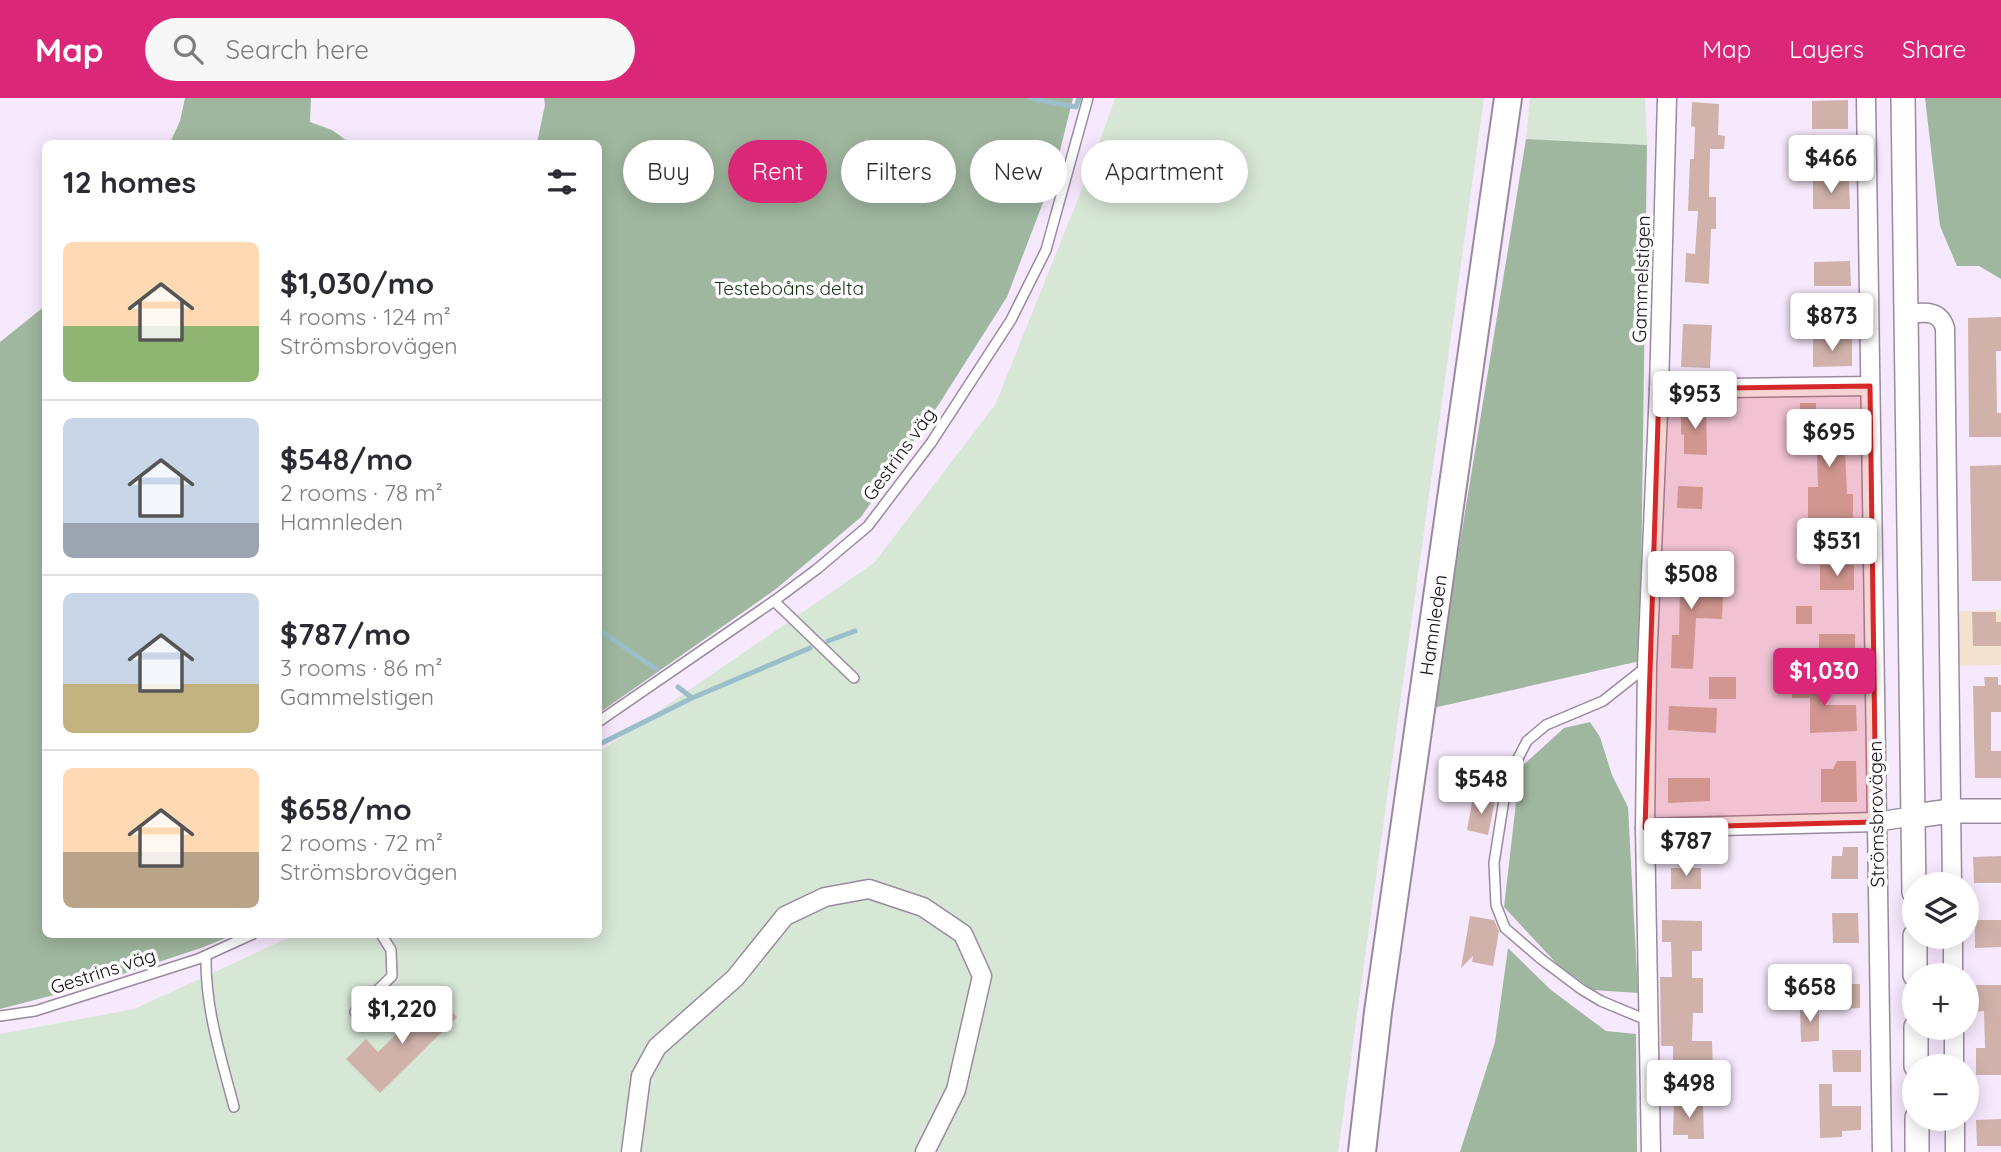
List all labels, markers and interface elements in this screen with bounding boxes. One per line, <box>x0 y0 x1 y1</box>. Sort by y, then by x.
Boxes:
search box <box>145 18 635 81</box>
text: Map <box>35 29 103 70</box>
icon: search <box>169 30 207 68</box>
text: Search here <box>225 33 369 66</box>
text: Map <box>1702 34 1751 64</box>
text: Layers <box>1789 34 1864 64</box>
text: Share <box>1902 34 1966 64</box>
pin: $466 <box>1790 136 1872 195</box>
chip: Buy <box>623 140 714 203</box>
chip: Rent <box>728 140 827 203</box>
chip: Filters <box>841 140 956 203</box>
chip: New <box>970 140 1067 203</box>
chip: Apartment <box>1081 140 1248 203</box>
text: $466 <box>1805 143 1857 172</box>
text: 12 homes <box>63 163 196 201</box>
icon: filters <box>543 163 581 201</box>
street label: Gammelstigen <box>1627 215 1655 343</box>
text: $1,030/mo <box>280 264 434 302</box>
icon: home <box>119 270 203 354</box>
park label: Testeboåns delta <box>714 276 864 300</box>
pin: $873 <box>1791 294 1873 353</box>
text: $873 <box>1806 301 1858 330</box>
text: 4 rooms · 124 m² <box>280 302 451 331</box>
text: Strömsbrovägen <box>280 331 458 360</box>
pin: $953 <box>1654 372 1736 431</box>
text: $953 <box>1669 379 1721 408</box>
street label: Gestrins väg <box>857 403 941 505</box>
pin: $695 <box>1788 410 1870 469</box>
text: $695 <box>1803 417 1855 446</box>
text: $548/mo <box>280 440 413 478</box>
icon: home <box>119 446 203 530</box>
text: 2 rooms · 78 m² <box>280 478 443 507</box>
text: Hamnleden <box>280 507 403 536</box>
pin: $531 <box>1796 518 1878 578</box>
text: $531 <box>1813 526 1861 555</box>
pin: $508 <box>1650 552 1732 611</box>
text: $508 <box>1664 559 1718 588</box>
street label: Hamnleden <box>1414 573 1452 677</box>
text: $787/mo <box>280 615 411 653</box>
icon: home <box>119 621 203 705</box>
pin: $1,030 <box>1767 648 1881 708</box>
text: 3 rooms · 86 m² <box>280 653 443 682</box>
text: $1,030 <box>1789 656 1859 685</box>
text: Gammelstigen <box>280 682 434 711</box>
street label: Strömsbrovägen <box>1863 740 1889 888</box>
pin: $548 <box>1440 756 1522 816</box>
text: $548 <box>1454 764 1508 793</box>
text: $658/mo <box>280 790 412 828</box>
icon: home <box>119 796 203 880</box>
pin: $787 <box>1645 818 1727 878</box>
text: $787 <box>1660 826 1712 855</box>
text: 2 rooms · 72 m² <box>280 828 443 857</box>
text: Strömsbrovägen <box>280 857 458 886</box>
map controls <box>1902 872 1979 1131</box>
button: layers <box>1902 872 1979 949</box>
street label: Gestrins väg <box>47 943 159 999</box>
button: + <box>1902 963 1979 1040</box>
pin: $658 <box>1769 964 1851 1024</box>
text: $658 <box>1784 972 1836 1001</box>
pin: $1,220 <box>345 986 459 1046</box>
text: $1,220 <box>367 994 437 1023</box>
button: − <box>1902 1054 1979 1131</box>
pin: $498 <box>1648 1060 1730 1120</box>
text: $498 <box>1663 1068 1715 1097</box>

